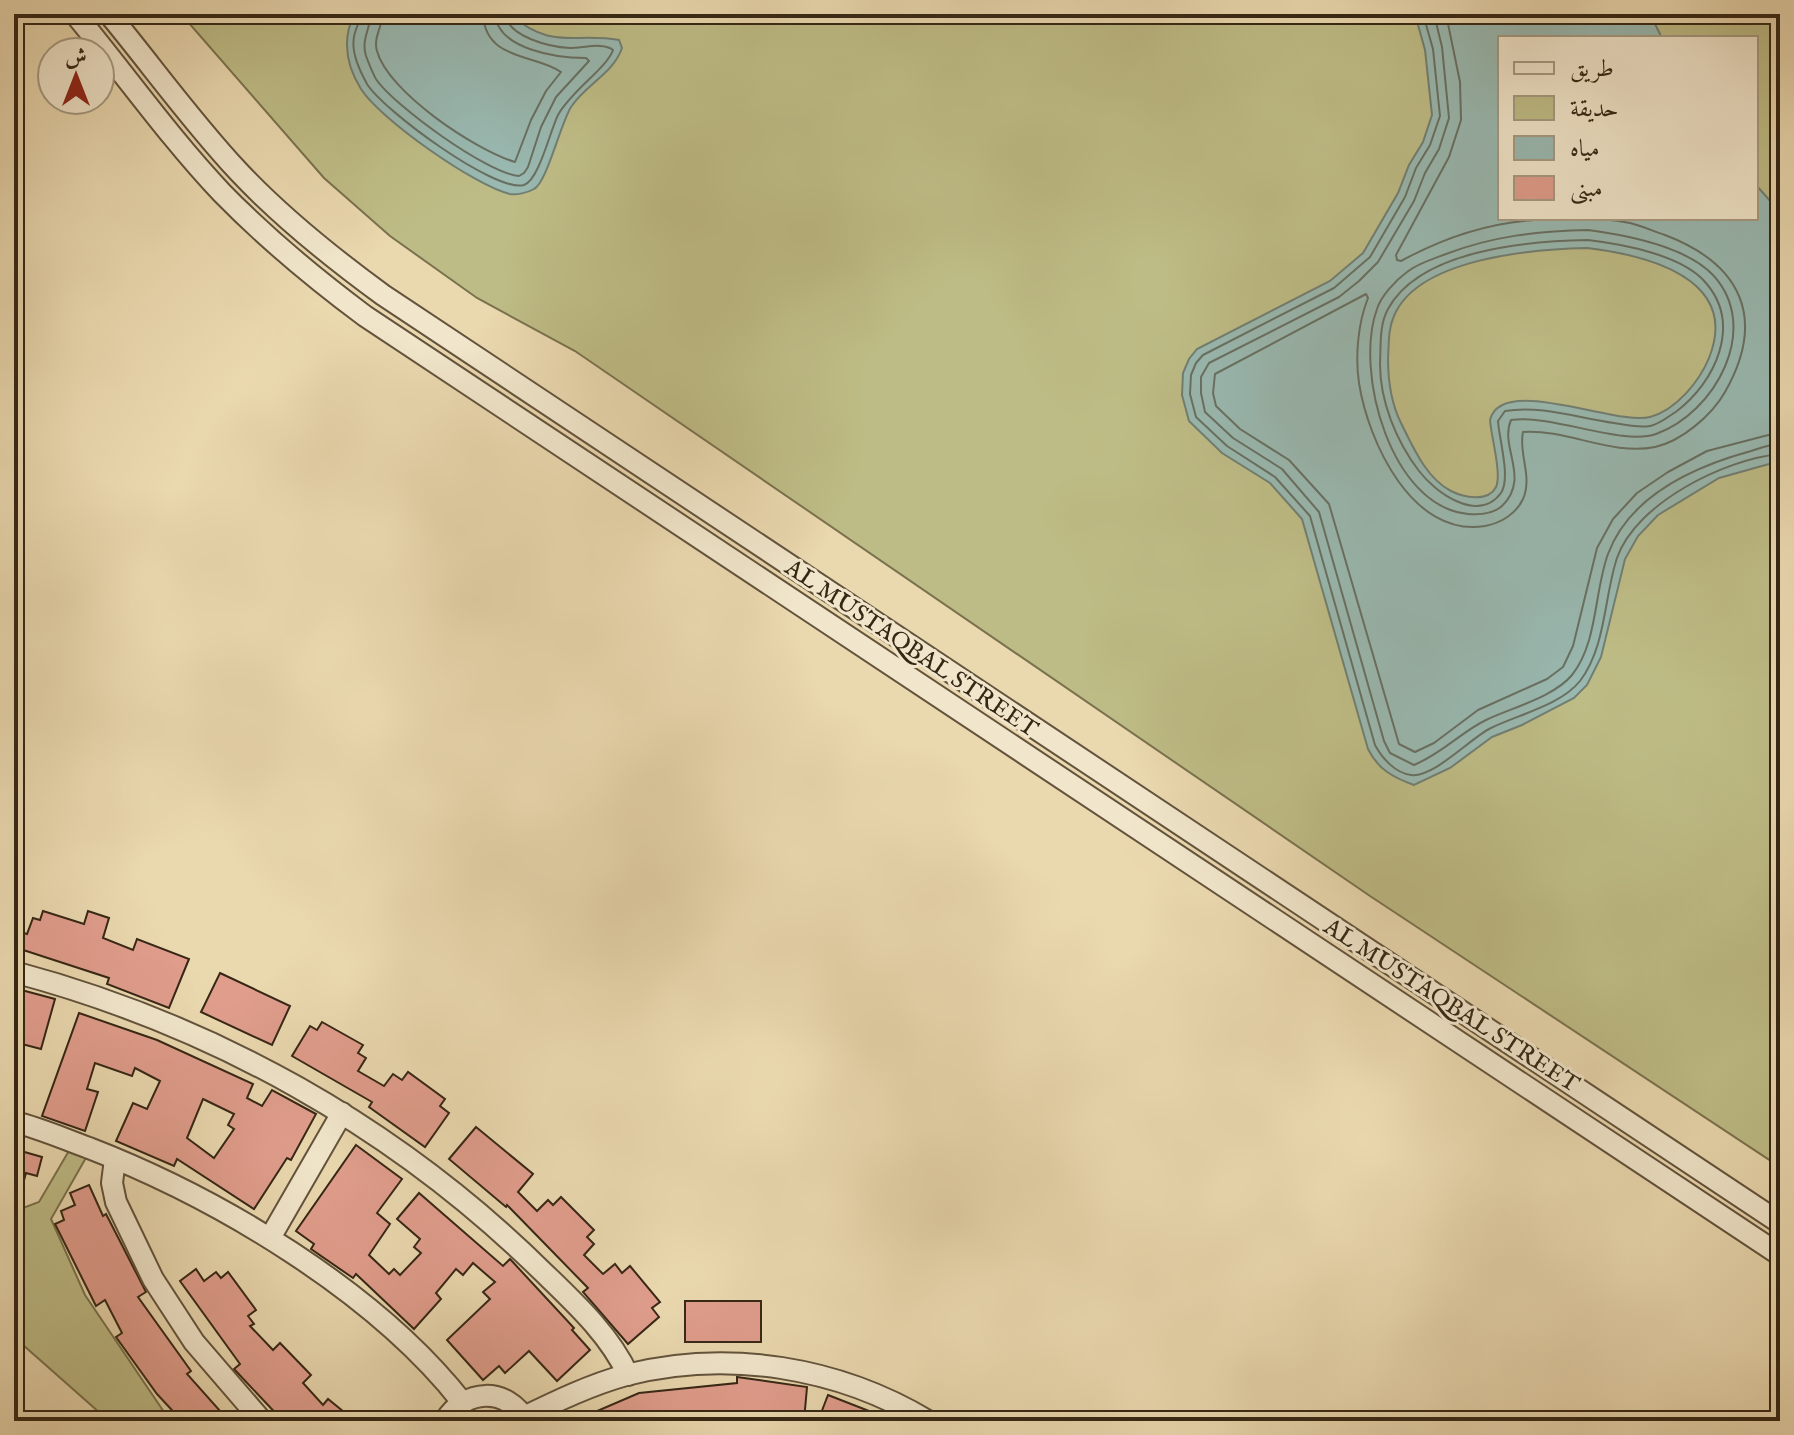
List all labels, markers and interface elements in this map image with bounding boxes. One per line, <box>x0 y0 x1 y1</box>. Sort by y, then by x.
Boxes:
north arrow <box>36 36 116 116</box>
legend <box>1498 36 1758 220</box>
text: ش <box>65 44 87 72</box>
text: طريق <box>1570 54 1614 85</box>
text: حديقة <box>1570 94 1619 125</box>
text: مياه <box>1570 134 1600 165</box>
text: مبنى <box>1570 174 1603 205</box>
street label: AL MUSTAQBAL STREET <box>778 552 1044 746</box>
street label: AL MUSTAQBAL STREET <box>1317 911 1585 1101</box>

